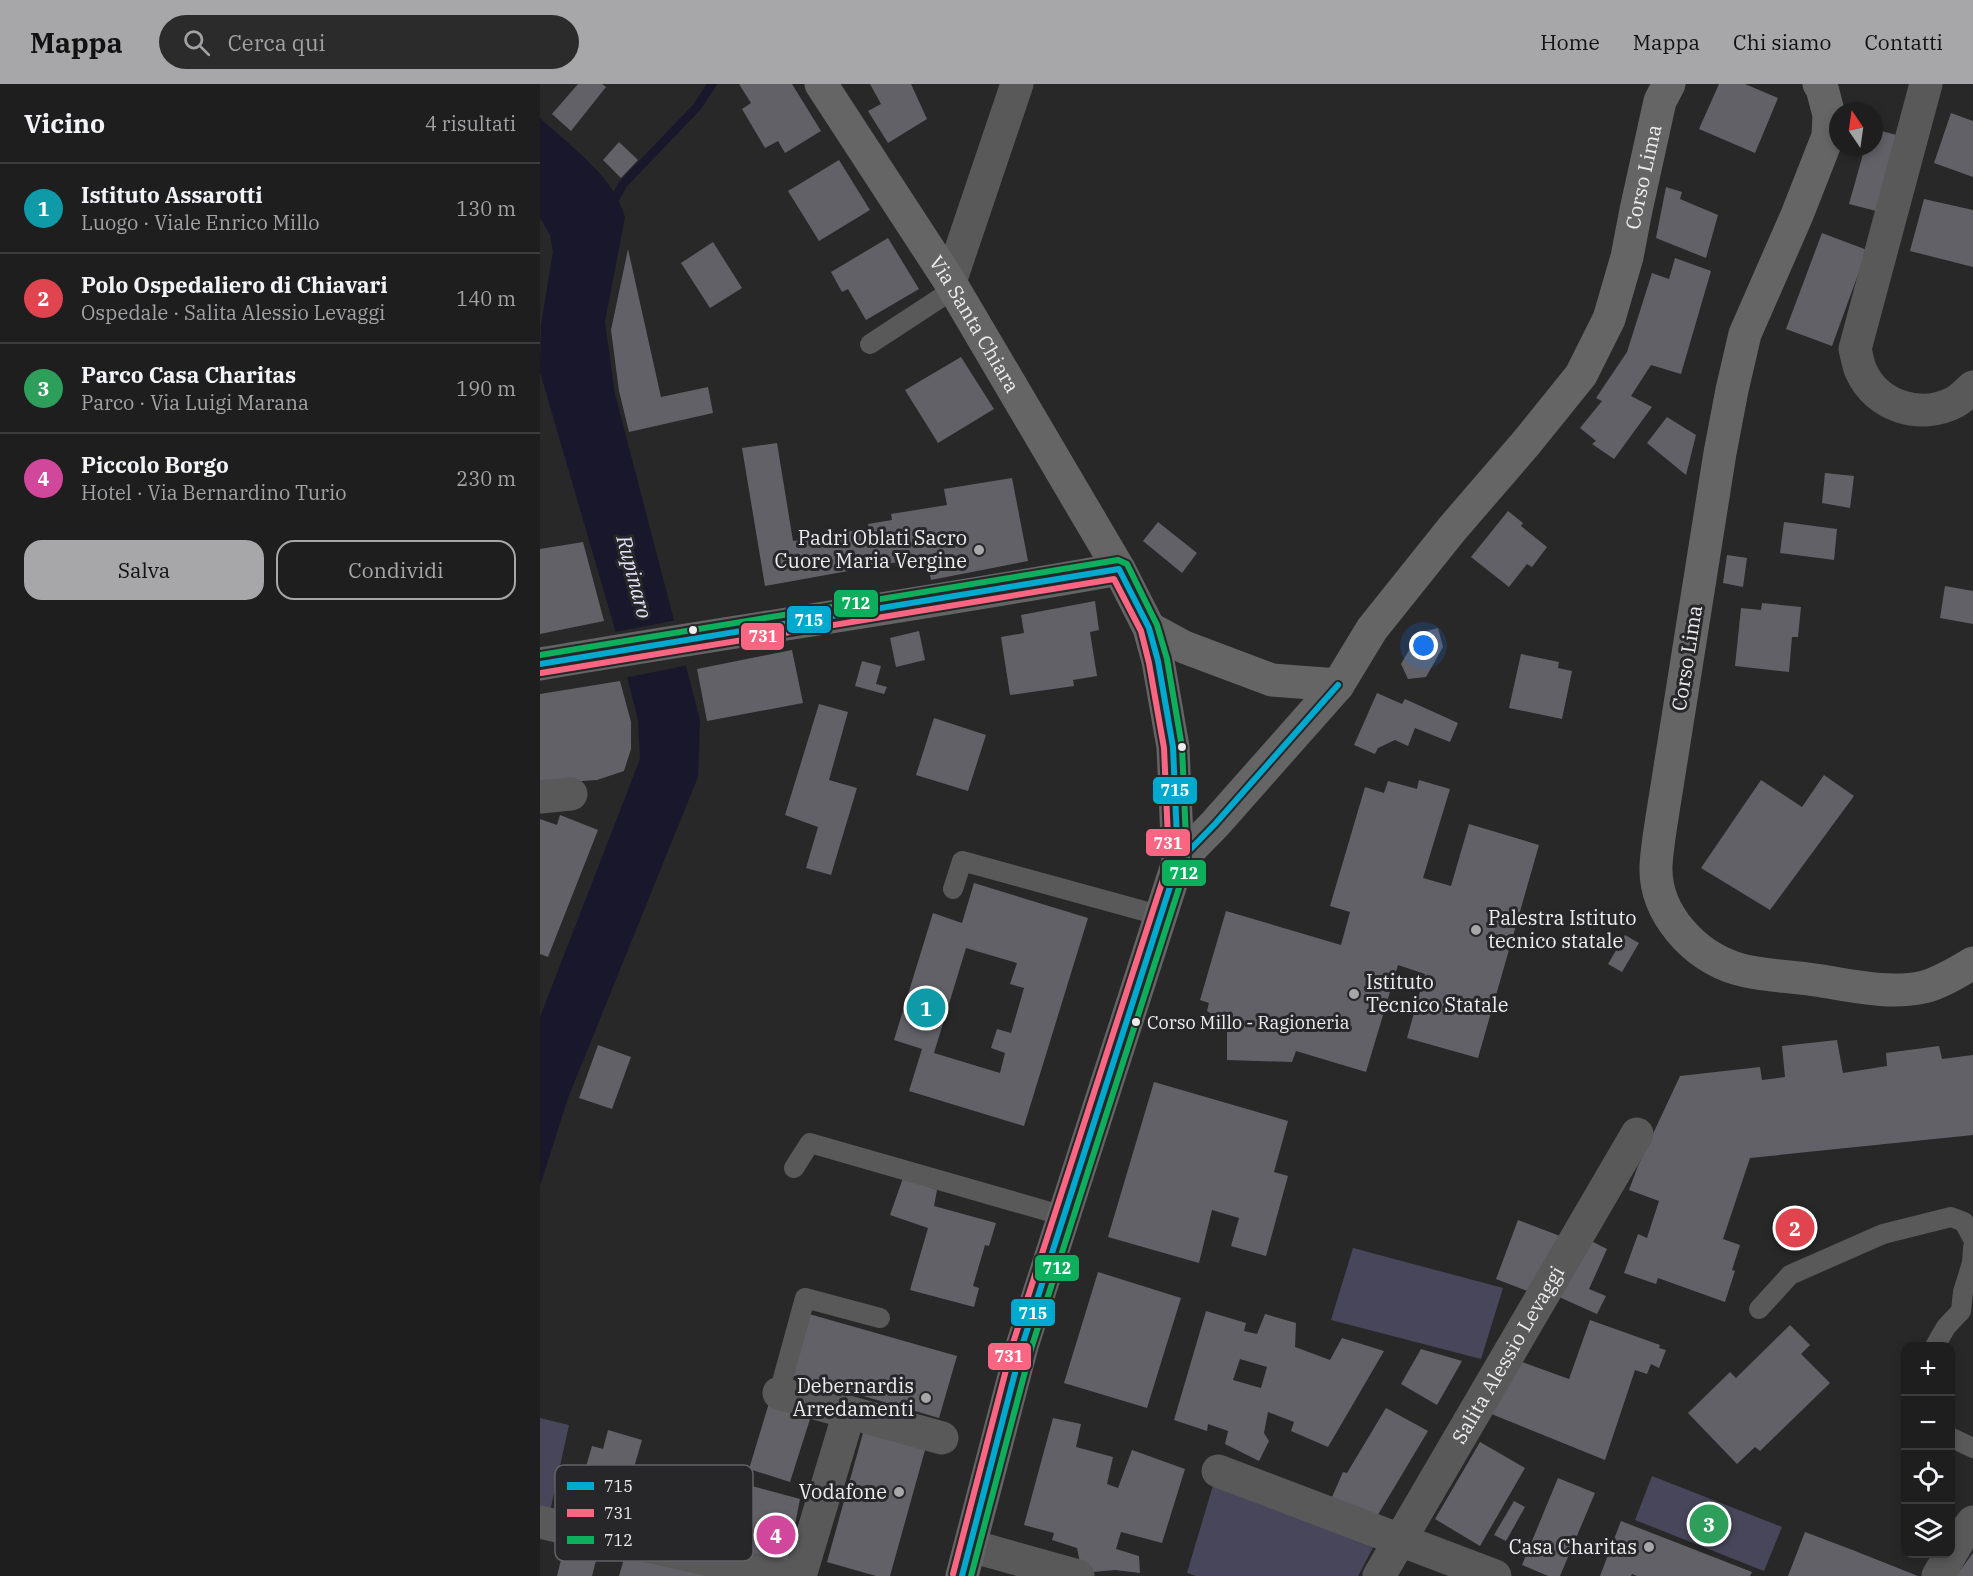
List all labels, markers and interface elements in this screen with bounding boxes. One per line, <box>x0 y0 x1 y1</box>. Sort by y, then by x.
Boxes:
search box <box>159 15 579 69</box>
text: Mappa <box>30 24 123 61</box>
icon: search <box>180 26 213 59</box>
text: Cerca qui <box>228 28 326 57</box>
text: Home <box>1540 28 1600 56</box>
text: Mappa <box>1633 28 1700 56</box>
text: Chi siamo <box>1733 28 1831 56</box>
text: Contatti <box>1864 28 1943 56</box>
north arrow <box>1829 102 1883 156</box>
text: Vicino <box>24 106 105 140</box>
text: 4 risultati <box>425 110 516 137</box>
street label: Corso Lima <box>1619 122 1667 232</box>
text: Istituto Assarotti <box>81 180 263 209</box>
text: 1 <box>38 195 50 222</box>
text: 130 m <box>456 195 516 222</box>
text: Luogo · Viale Enrico Millo <box>81 209 319 236</box>
street label: Via Santa Chiara <box>923 250 1026 398</box>
text: Polo Ospedaliero di Chiavari <box>81 270 388 299</box>
text: 2 <box>38 285 50 312</box>
text: 140 m <box>456 285 516 312</box>
text: Ospedale · Salita Alessio Levaggi <box>81 299 385 326</box>
text: Parco Casa Charitas <box>81 360 296 389</box>
text: 3 <box>38 375 50 402</box>
text: 190 m <box>456 375 516 402</box>
text: Parco · Via Luigi Marana <box>81 389 309 416</box>
text: Piccolo Borgo <box>81 450 229 479</box>
text: 4 <box>38 465 50 492</box>
text: 230 m <box>456 465 516 492</box>
text: Hotel · Via Bernardino Turio <box>81 479 346 506</box>
place label: Padri Oblati Sacro Cuore Maria Vergine <box>775 524 967 574</box>
water label: Rupinaro <box>610 531 660 621</box>
button: Salva <box>24 540 264 600</box>
button: Condividi <box>276 540 516 600</box>
marker: Padri Oblati Sacro Cuore Maria Vergine <box>972 543 986 557</box>
line badge: 712 <box>833 589 879 618</box>
text: 712 <box>842 593 870 613</box>
street label: Corso Lima <box>1665 603 1708 713</box>
line badge: 715 <box>786 605 832 634</box>
text: 715 <box>795 610 823 630</box>
line badge: 731 <box>740 622 785 651</box>
unlabelled marker <box>687 624 699 636</box>
text: 731 <box>749 626 777 646</box>
your location <box>1409 631 1438 660</box>
unlabelled marker <box>1176 741 1188 753</box>
line badge: 715 <box>1152 776 1198 805</box>
text: 715 <box>1161 780 1189 800</box>
line badge: 731 <box>1145 828 1191 857</box>
text: 731 <box>1154 833 1182 853</box>
line badge: 712 <box>1161 859 1207 887</box>
text: 712 <box>1170 863 1198 883</box>
place label: Palestra Istituto tecnico statale <box>1488 904 1637 954</box>
marker: Palestra Istituto tecnico statale <box>1469 923 1483 937</box>
place label: Istituto Tecnico Statale <box>1366 968 1509 1018</box>
pin: 1 <box>906 986 946 1030</box>
marker: Istituto Tecnico Statale <box>1347 987 1361 1001</box>
place label: Corso Millo - Ragioneria <box>1147 1011 1350 1034</box>
marker: Corso Millo - Ragioneria <box>1130 1016 1142 1028</box>
pin: 2 <box>1776 1206 1814 1250</box>
line badge: 712 <box>1034 1254 1080 1282</box>
text: 712 <box>1043 1258 1071 1278</box>
street label: Salita Alessio Levaggi <box>1445 1261 1570 1448</box>
line badge: 715 <box>1010 1298 1056 1327</box>
text: 715 <box>1019 1303 1047 1323</box>
line badge: 731 <box>987 1342 1032 1371</box>
map controls <box>1901 1342 1955 1558</box>
button: + <box>1901 1342 1955 1396</box>
text: 731 <box>995 1346 1023 1366</box>
place label: Debernardis Arredamenti <box>793 1372 914 1422</box>
marker: Debernardis Arredamenti <box>919 1391 933 1405</box>
button: − <box>1901 1396 1955 1450</box>
button: locate <box>1901 1450 1955 1504</box>
legend <box>555 1465 753 1561</box>
text: 715 <box>604 1476 633 1496</box>
place label: Vodafone <box>799 1478 887 1505</box>
marker: Vodafone <box>892 1485 906 1499</box>
pin: 3 <box>1690 1502 1728 1546</box>
text: 731 <box>604 1503 633 1523</box>
button: layers <box>1901 1504 1955 1558</box>
pin: 4 <box>756 1512 796 1558</box>
text: 712 <box>604 1530 633 1550</box>
place label: Casa Charitas <box>1509 1533 1637 1560</box>
marker: Casa Charitas <box>1642 1540 1656 1554</box>

